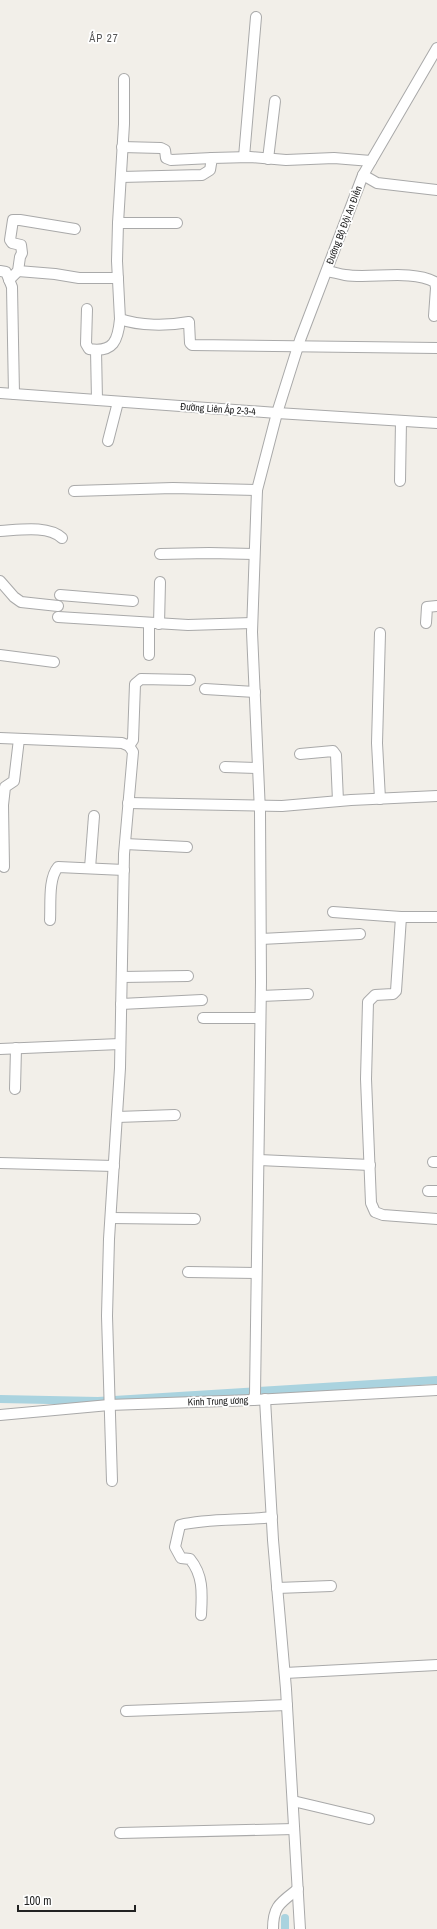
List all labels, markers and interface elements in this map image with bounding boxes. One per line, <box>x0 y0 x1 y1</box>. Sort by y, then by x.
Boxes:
district label: ẤP 27 <box>88 31 119 45</box>
street label: Đường Bộ Đội An Điền <box>323 184 365 266</box>
street label: Đường Liên Ấp 2-3-4 <box>180 399 257 418</box>
street label: Kinh Trung ương <box>187 1393 249 1409</box>
scale bar <box>18 1887 135 1913</box>
text: 100 m <box>24 1893 51 1909</box>

